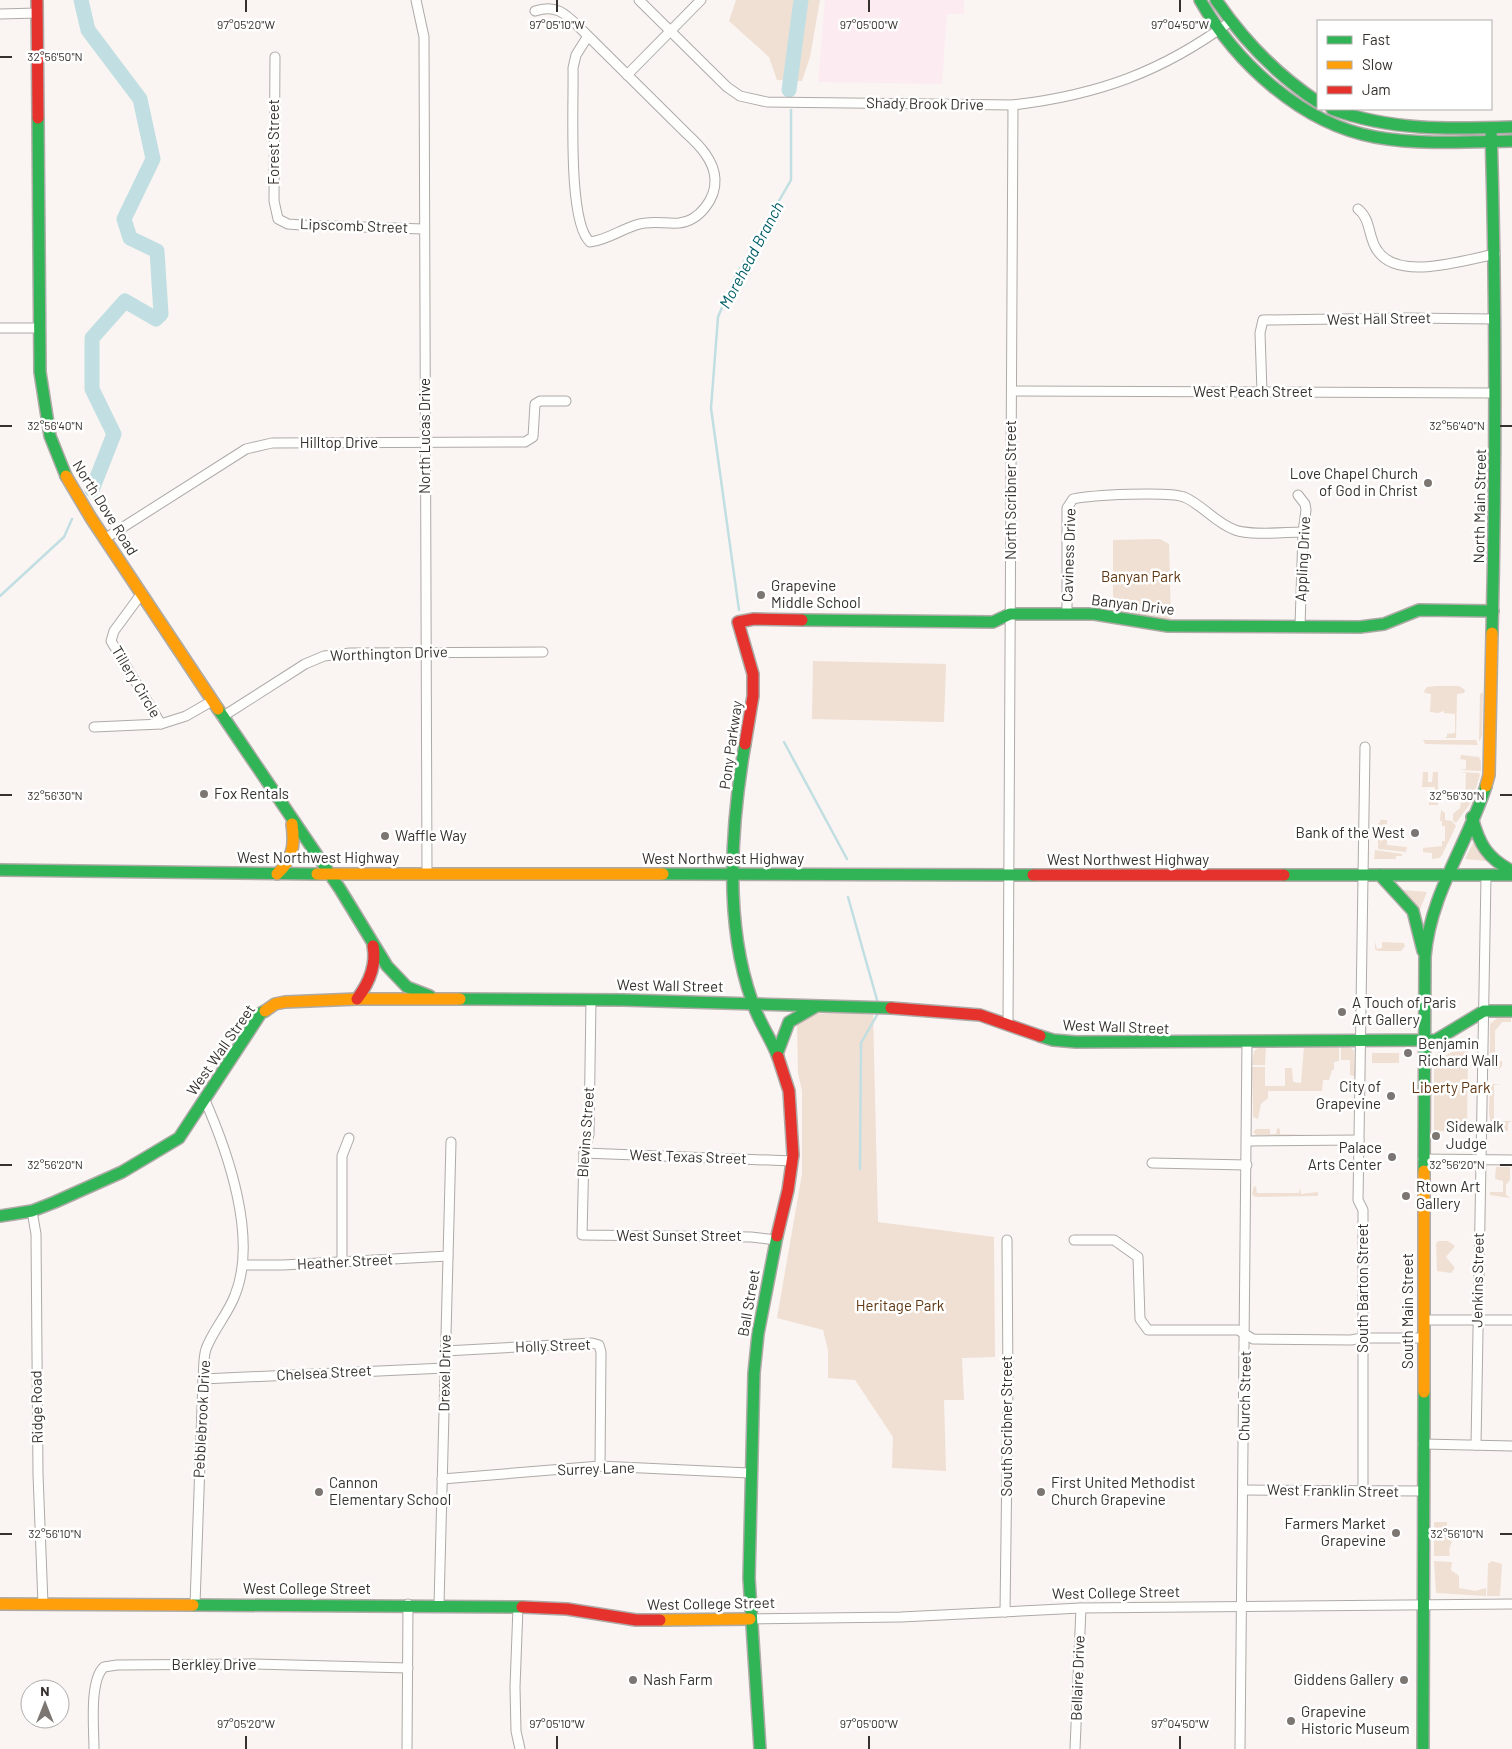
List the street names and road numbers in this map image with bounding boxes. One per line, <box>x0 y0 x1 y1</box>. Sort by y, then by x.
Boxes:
street label: Shady Brook Drive <box>866 93 984 113</box>
street label: Forest Street <box>264 99 282 185</box>
street label: Lipscomb Street <box>300 214 408 236</box>
street label: West Hall Street <box>1327 308 1431 328</box>
street label: North Lucas Drive <box>415 378 433 494</box>
street label: West Peach Street <box>1193 382 1313 400</box>
street label: North Scribner Street <box>1001 420 1019 560</box>
street label: Hilltop Drive <box>300 433 378 451</box>
street label: North Main Street <box>1469 448 1489 564</box>
street label: North Dove Road <box>69 457 142 558</box>
street label: Caviness Drive <box>1057 508 1079 602</box>
street label: Appling Drive <box>1291 516 1313 602</box>
street label: Banyan Drive <box>1090 590 1176 618</box>
street label: Tillery Circle <box>108 642 165 721</box>
street label: Worthington Drive <box>330 642 448 664</box>
street label: Pony Parkway <box>715 699 745 790</box>
street label: West Northwest Highway <box>237 848 399 866</box>
street label: West Northwest Highway <box>642 849 804 867</box>
street label: West Northwest Highway <box>1047 850 1209 868</box>
street label: West Wall Street <box>616 975 724 995</box>
street label: West Wall Street <box>182 1000 258 1098</box>
street label: West Wall Street <box>1062 1015 1170 1037</box>
street label: Blevins Street <box>573 1086 597 1178</box>
street label: West Texas Street <box>629 1145 747 1167</box>
street label: South Barton Street <box>1353 1223 1371 1353</box>
street label: West Sunset Street <box>616 1226 742 1244</box>
street label: Jenkins Street <box>1467 1232 1487 1328</box>
street label: Heather Street <box>296 1249 393 1273</box>
street label: South Main Street <box>1398 1253 1416 1369</box>
street label: Ball Street <box>733 1268 763 1338</box>
street label: Drexel Drive <box>434 1334 454 1412</box>
street label: Holly Street <box>515 1335 591 1355</box>
street label: Church Street <box>1234 1351 1254 1441</box>
street label: South Scribner Street <box>997 1356 1015 1496</box>
street label: Pebblebrook Drive <box>189 1359 213 1478</box>
street label: Chelsea Street <box>276 1361 372 1383</box>
street label: Ridge Road <box>26 1370 46 1444</box>
street label: Surrey Lane <box>557 1458 635 1478</box>
street label: West Franklin Street <box>1267 1480 1399 1500</box>
street label: West College Street <box>243 1579 371 1597</box>
street label: West College Street <box>1052 1582 1180 1602</box>
street label: West College Street <box>647 1593 775 1613</box>
street label: Bellaire Drive <box>1067 1635 1087 1721</box>
street label: Berkley Drive <box>172 1655 256 1673</box>

